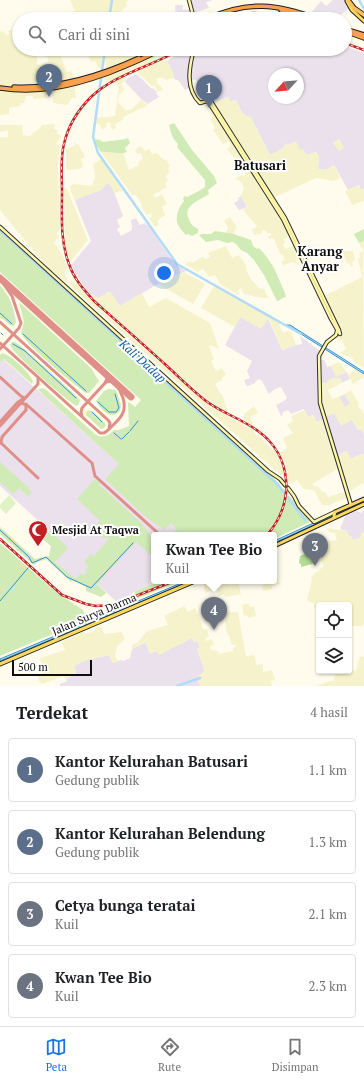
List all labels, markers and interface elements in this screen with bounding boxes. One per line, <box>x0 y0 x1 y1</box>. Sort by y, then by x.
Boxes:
search box <box>12 12 352 56</box>
icon: search <box>26 23 48 45</box>
text: Cari di sini <box>58 24 130 44</box>
pin: 2 <box>36 64 62 97</box>
north arrow <box>268 68 304 104</box>
pin: 1 <box>196 75 222 108</box>
district label: Batusari <box>234 156 286 174</box>
district label: Karang Anyar <box>297 242 343 275</box>
your location <box>154 263 174 283</box>
water label: Kali Dadap <box>116 335 170 386</box>
mosque icon: Mesjid At Taqwa <box>27 519 49 547</box>
place label: Mesjid At Taqwa <box>52 523 139 537</box>
popup <box>151 532 277 584</box>
pin: 3 <box>302 533 328 566</box>
text: Kwan Tee Bio <box>166 539 262 559</box>
text: Kuil <box>166 559 189 577</box>
street label: Jalan Surya Darma <box>50 590 139 638</box>
pin: 4 <box>201 597 227 630</box>
map controls <box>316 602 352 674</box>
button: locate <box>316 602 352 638</box>
button: layers <box>316 638 352 674</box>
scale bar <box>12 658 92 677</box>
text: 500 m <box>18 660 48 674</box>
text: Terdekat <box>16 701 88 724</box>
text: 4 hasil <box>310 703 348 721</box>
text: Kantor Kelurahan Batusari <box>55 751 248 771</box>
text: 1 <box>26 761 34 779</box>
text: 1.1 km <box>308 761 347 779</box>
text: Gedung publik <box>55 771 139 789</box>
text: Kantor Kelurahan Belendung <box>55 823 265 843</box>
text: 2 <box>26 833 34 851</box>
text: 1.3 km <box>308 833 347 851</box>
text: Gedung publik <box>55 843 139 861</box>
text: Cetya bunga teratai <box>55 895 196 915</box>
text: 3 <box>26 905 34 923</box>
text: 2.1 km <box>308 905 347 923</box>
text: Kuil <box>55 915 79 933</box>
text: Kwan Tee Bio <box>55 967 152 987</box>
text: 4 <box>26 977 34 995</box>
text: 2.3 km <box>308 977 347 995</box>
text: Kuil <box>55 987 79 1005</box>
tab: Peta <box>45 1036 67 1074</box>
tab: Rute <box>158 1036 181 1074</box>
tab: Disimpan <box>272 1036 319 1074</box>

